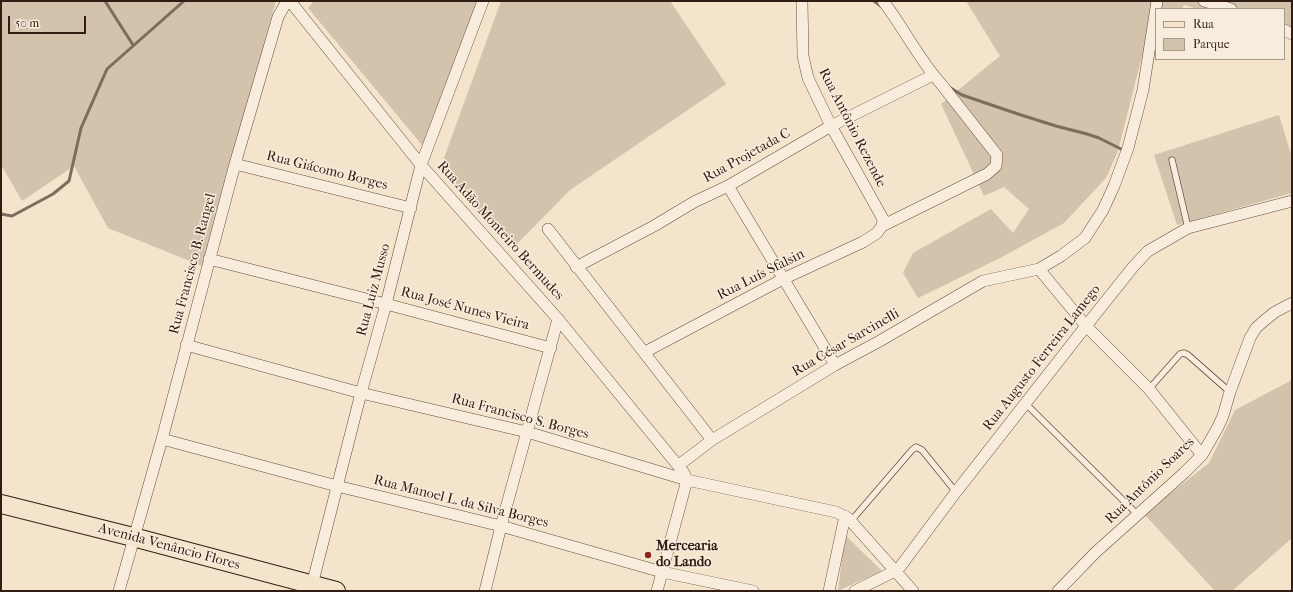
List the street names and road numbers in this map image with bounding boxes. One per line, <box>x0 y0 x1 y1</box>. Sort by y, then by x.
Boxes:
street label: Rua Antônio Rezende <box>815 66 889 190</box>
street label: Rua Projetada C <box>700 125 794 187</box>
street label: Rua Giácomo Borges <box>265 148 389 194</box>
street label: Rua Adão Monteiro Bermudes <box>433 158 567 304</box>
street label: Rua Francisco B. Rangel <box>166 192 220 336</box>
street label: Rua Luiz Musso <box>354 242 394 338</box>
street label: Rua Luís Sfalsin <box>715 246 807 304</box>
street label: Rua Augusto Ferreira Lamego <box>980 282 1104 434</box>
street label: Rua José Nunes Vieira <box>399 284 531 334</box>
street label: Rua César Sarcinelli <box>789 305 903 381</box>
street label: Rua Francisco S. Borges <box>449 391 591 443</box>
street label: Rua Antônio Soares <box>1102 434 1198 528</box>
street label: Rua Manoel L. da Silva Borges <box>372 472 550 532</box>
street label: Avenida Venâncio Flores <box>96 520 242 574</box>

